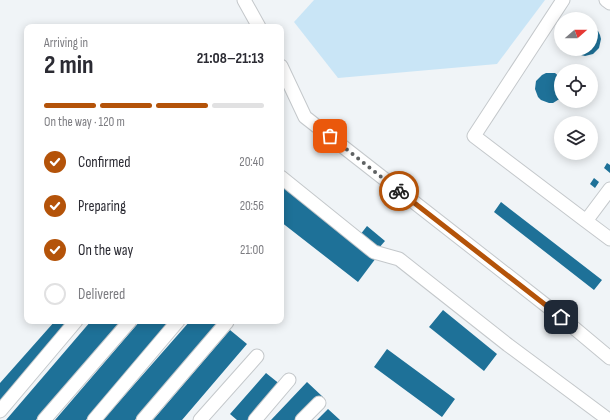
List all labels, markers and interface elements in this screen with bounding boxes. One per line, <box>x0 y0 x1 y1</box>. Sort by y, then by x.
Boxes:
north arrow <box>554 12 598 56</box>
map controls <box>554 12 598 160</box>
text: Arriving in <box>44 35 88 51</box>
text: 21:08–21:13 <box>197 49 264 68</box>
text: 2 min <box>44 50 94 81</box>
button: locate <box>554 64 598 108</box>
text: On the way · 120 m <box>44 114 125 130</box>
button: layers <box>554 116 598 160</box>
pin <box>313 119 347 153</box>
icon: bag <box>319 125 341 147</box>
icon: check <box>44 151 66 173</box>
text: Confirmed <box>78 153 131 172</box>
text: 20:40 <box>239 154 264 170</box>
courier <box>379 171 419 211</box>
icon: bike <box>388 180 410 202</box>
icon: check <box>44 195 66 217</box>
text: Preparing <box>78 197 126 216</box>
text: 20:56 <box>240 198 264 214</box>
icon: check <box>44 239 66 261</box>
text: On the way <box>78 241 133 260</box>
text: 21:00 <box>240 242 264 258</box>
text: Delivered <box>78 285 125 304</box>
pin <box>544 300 578 334</box>
icon: home <box>550 306 572 328</box>

